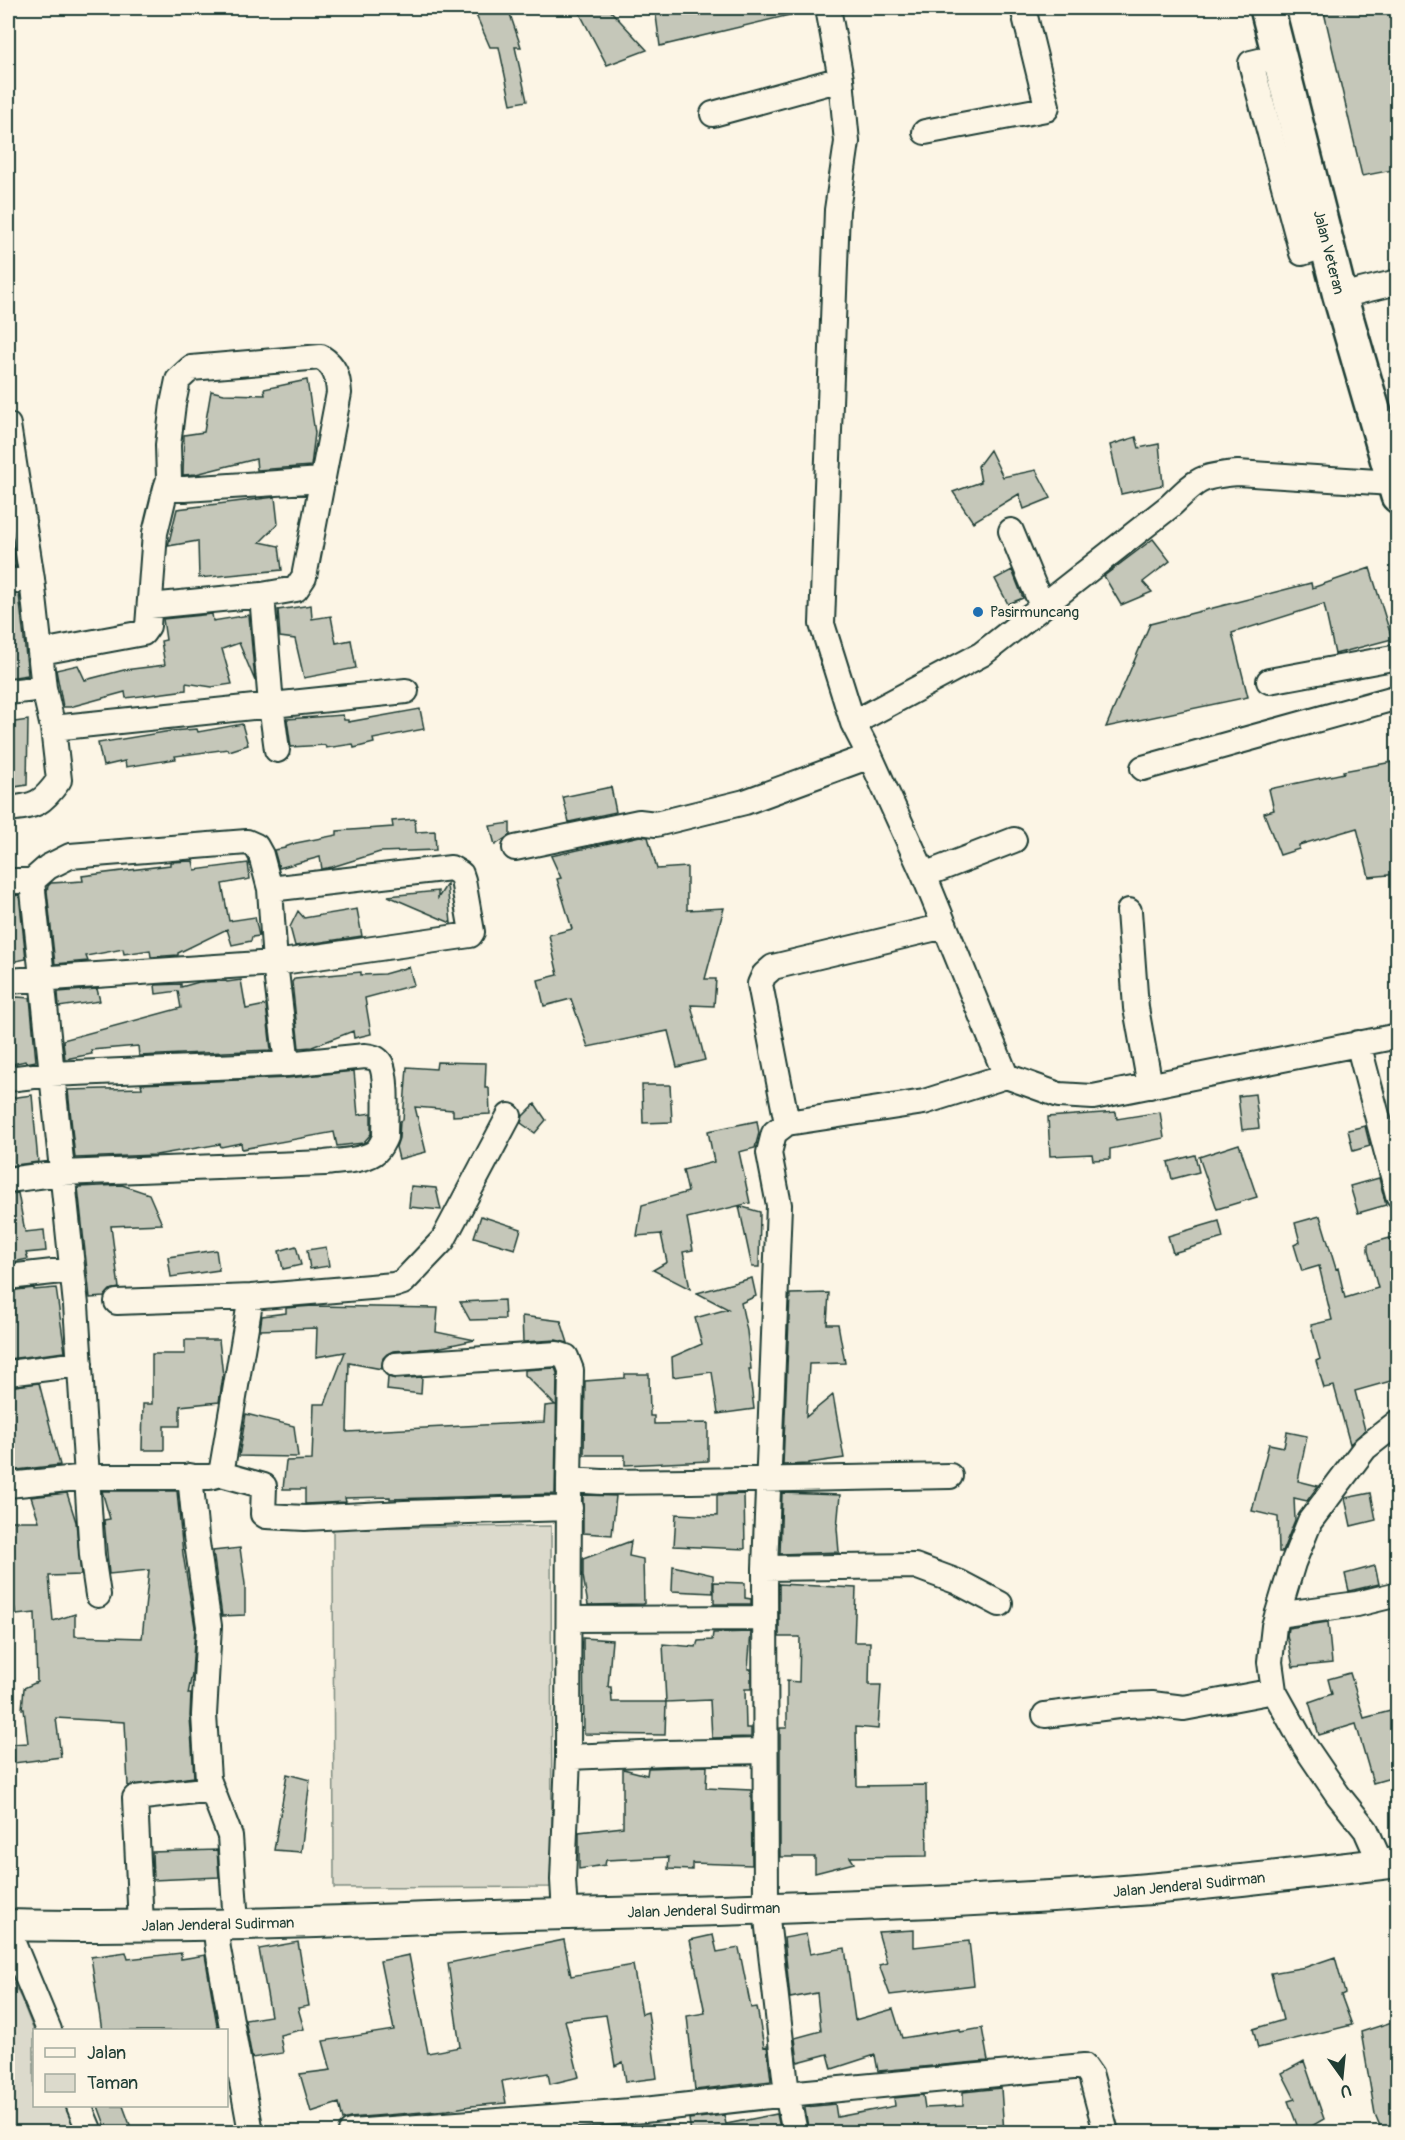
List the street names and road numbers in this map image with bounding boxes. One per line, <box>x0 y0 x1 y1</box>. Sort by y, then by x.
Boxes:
street label: Jalan Veteran <box>1309 208 1349 296</box>
street label: Jalan Jenderal Sudirman <box>1112 1868 1266 1901</box>
street label: Jalan Jenderal Sudirman <box>627 1898 781 1922</box>
street label: Jalan Jenderal Sudirman <box>141 1913 295 1935</box>

